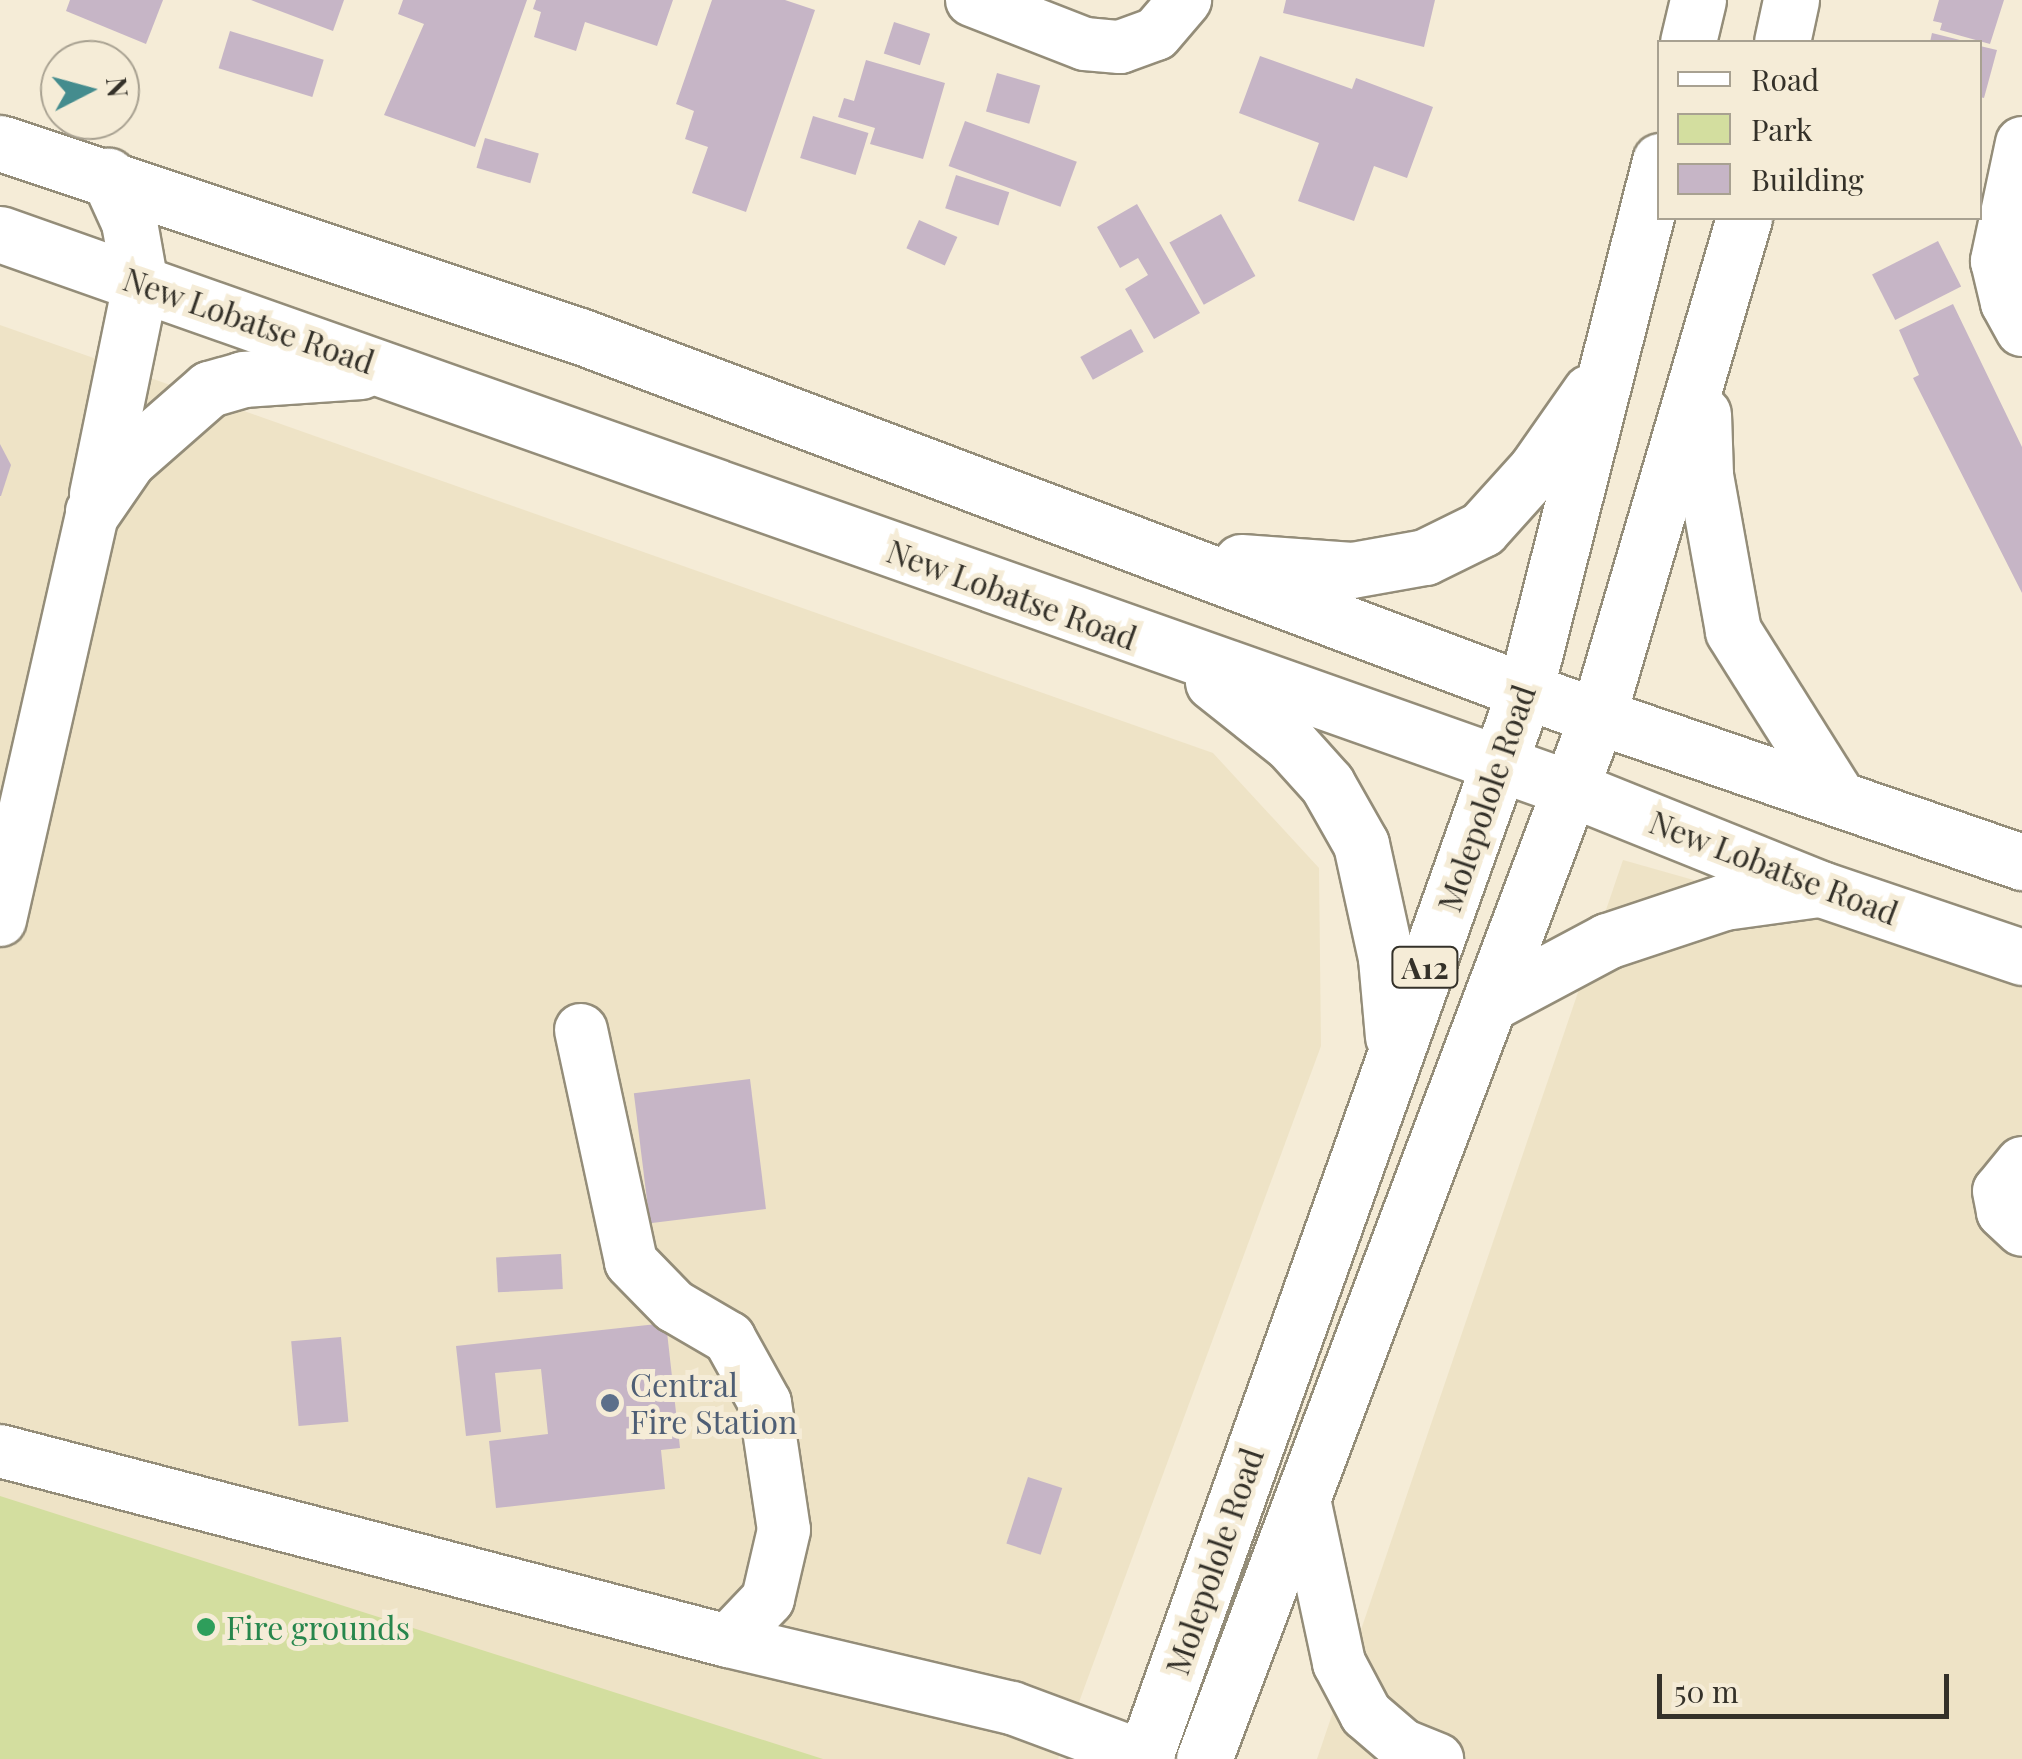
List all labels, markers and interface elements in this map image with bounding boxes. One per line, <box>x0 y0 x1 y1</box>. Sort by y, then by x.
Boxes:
north arrow <box>40 40 140 140</box>
legend <box>1657 40 1982 220</box>
text: Road <box>1751 59 1819 99</box>
text: N <box>99 75 138 99</box>
text: Park <box>1751 109 1813 149</box>
text: Building <box>1751 159 1864 199</box>
street label: New Lobatse Road <box>118 259 380 381</box>
street label: New Lobatse Road <box>882 531 1142 657</box>
street label: Molepolole Road <box>1429 680 1543 916</box>
street label: New Lobatse Road <box>1644 802 1904 932</box>
road number: A12 <box>1390 942 1460 992</box>
place label: Central Fire Station <box>630 1366 797 1441</box>
marker: Central Fire Station <box>599 1392 621 1414</box>
street label: Molepolole Road <box>1157 1443 1271 1679</box>
place label: Fire grounds <box>226 1608 410 1646</box>
marker: Fire grounds <box>195 1616 217 1638</box>
scale bar <box>1662 1654 1954 1716</box>
text: 50 m <box>1674 1671 1739 1711</box>

